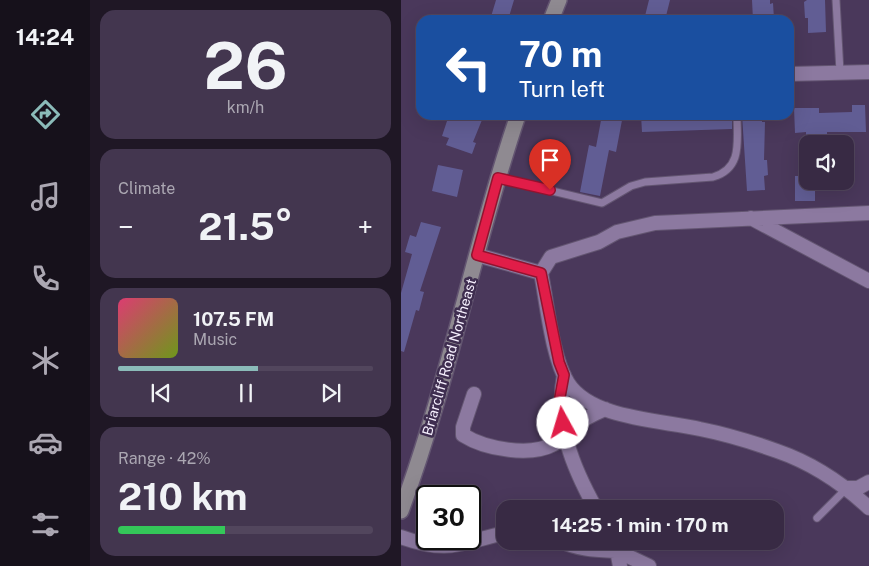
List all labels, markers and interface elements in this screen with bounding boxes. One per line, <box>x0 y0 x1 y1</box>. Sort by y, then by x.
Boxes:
text: 14:24 <box>16 24 74 50</box>
text: 26 <box>203 27 288 104</box>
text: 70 m <box>519 34 602 75</box>
icon: left <box>436 35 501 100</box>
text: Turn left <box>519 76 605 102</box>
icon: directions <box>28 97 63 132</box>
text: km/h <box>227 98 264 117</box>
map controls <box>799 135 854 190</box>
button: sound <box>799 135 854 190</box>
pin <box>529 139 571 190</box>
icon: arrive <box>536 146 564 174</box>
icon: music <box>28 179 63 214</box>
text: Climate <box>118 179 175 198</box>
text: 21.5° <box>198 204 293 249</box>
text: − <box>118 210 134 243</box>
text: + <box>357 210 373 243</box>
icon: phone <box>28 261 63 296</box>
street label: Briarcliff Road Northeast <box>419 277 479 437</box>
text: 107.5 FM <box>193 308 274 330</box>
text: Music <box>193 330 237 349</box>
icon: climate <box>28 343 63 378</box>
icon: previous <box>147 379 175 407</box>
icon: pause <box>232 379 260 407</box>
icon: next <box>317 379 345 407</box>
position arrow <box>536 396 588 448</box>
icon: car <box>28 425 63 460</box>
text: Range · 42% <box>118 449 211 468</box>
text: 210 km <box>118 474 248 519</box>
speed limit sign: 30 <box>416 485 481 550</box>
icon: filters <box>28 507 63 542</box>
text: 14:25 · 1 min · 170 m <box>551 514 729 536</box>

